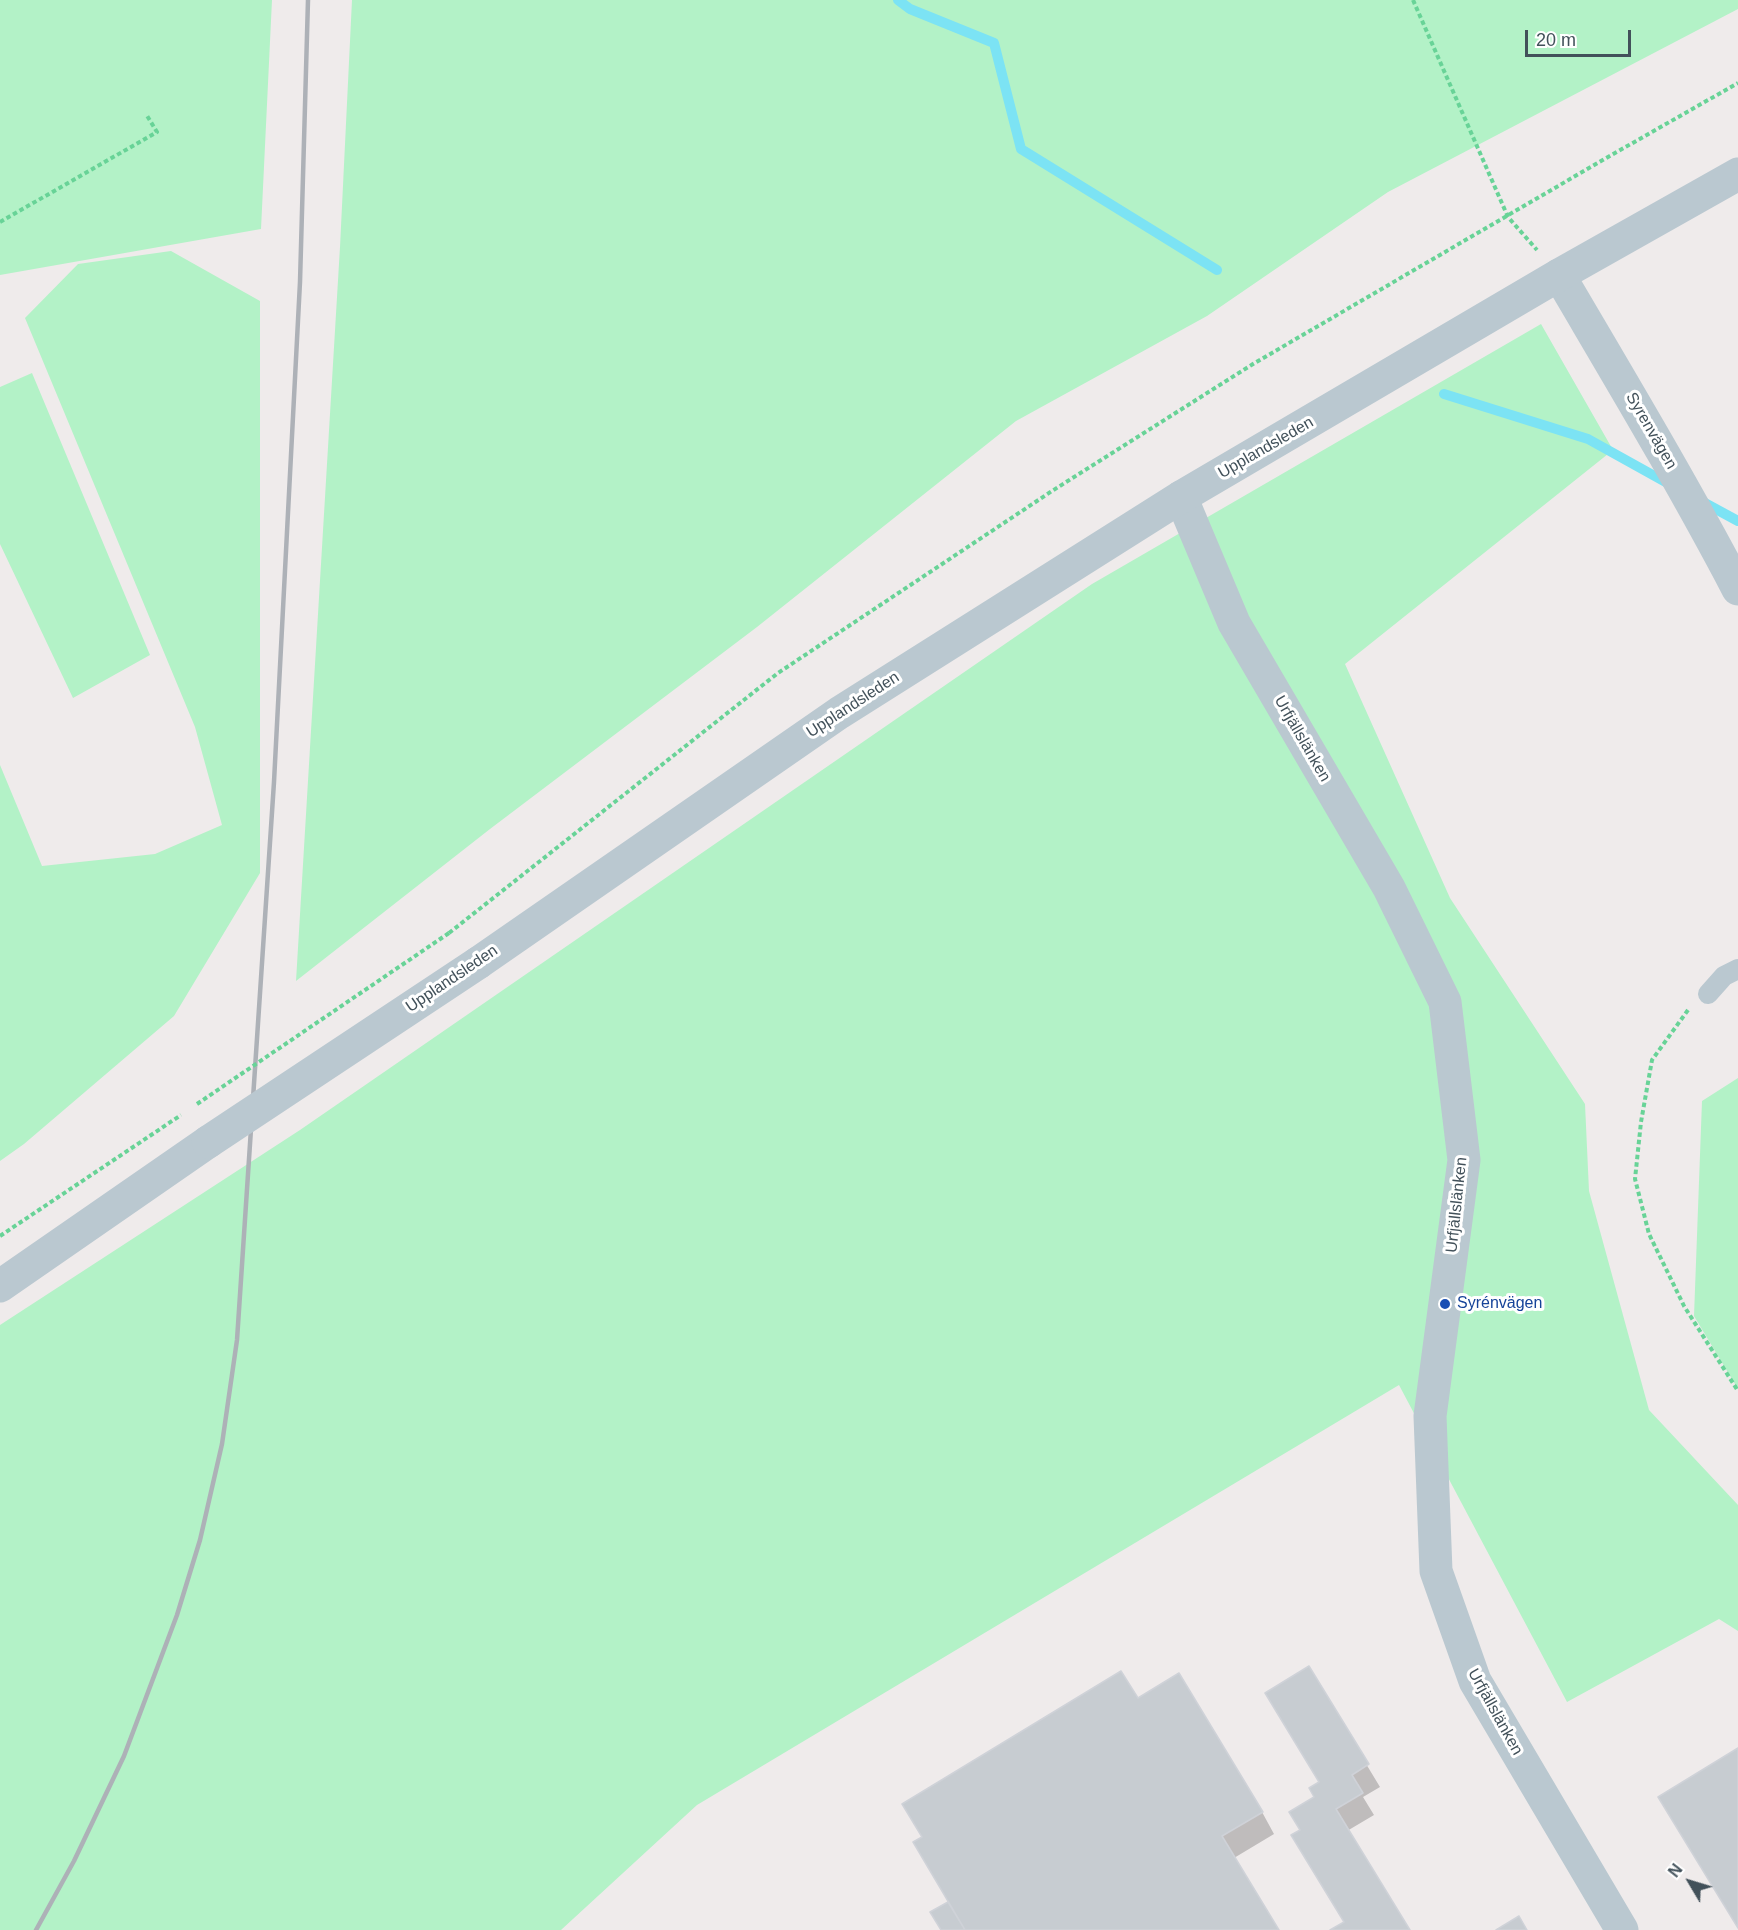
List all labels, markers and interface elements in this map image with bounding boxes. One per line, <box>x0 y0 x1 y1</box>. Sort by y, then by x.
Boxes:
scale bar <box>1528 18 1634 56</box>
text: 20 m <box>1536 30 1576 50</box>
street label: Syrenvägen <box>1621 389 1681 473</box>
street label: Upplandsleden <box>1215 413 1317 483</box>
street label: Upplandsleden <box>803 668 903 742</box>
street label: Urfjällslänken <box>1270 693 1334 785</box>
street label: Upplandsleden <box>402 941 502 1017</box>
street label: Urfjällslänken <box>1442 1156 1472 1254</box>
place label: Syrénvägen <box>1457 1294 1542 1314</box>
marker: Syrénvägen <box>1438 1297 1452 1311</box>
street label: Urfjällslänken <box>1463 1665 1527 1759</box>
north arrow <box>1660 1852 1720 1912</box>
text: N <box>1665 1861 1686 1880</box>

